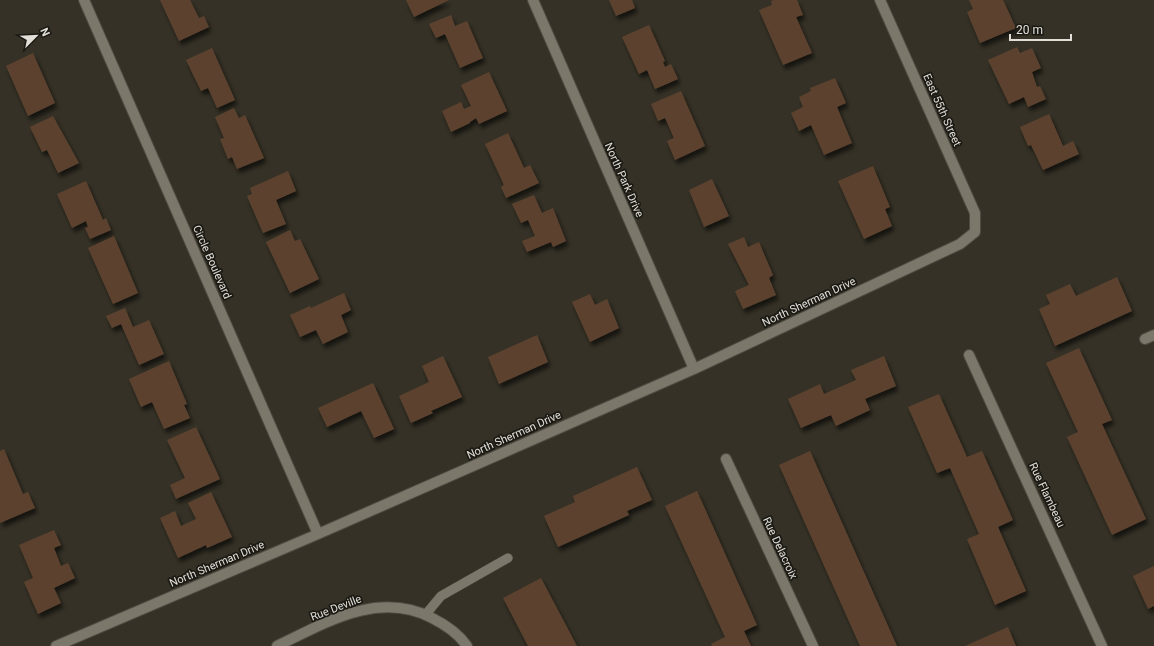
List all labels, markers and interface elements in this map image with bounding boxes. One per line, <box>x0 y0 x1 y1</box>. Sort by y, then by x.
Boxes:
north arrow <box>16 16 56 56</box>
scale bar <box>1010 16 1071 42</box>
text: 20 m <box>1016 23 1043 37</box>
text: N <box>37 26 52 39</box>
street label: East 55th Street <box>920 72 964 149</box>
street label: North Park Drive <box>602 141 646 219</box>
street label: Circle Boulevard <box>190 223 234 301</box>
street label: North Sherman Drive <box>760 275 858 329</box>
street label: North Sherman Drive <box>465 408 563 462</box>
street label: Rue Flambeau <box>1026 461 1068 529</box>
street label: Rue Delacroix <box>760 515 800 582</box>
street label: North Sherman Drive <box>168 538 267 590</box>
street label: Rue Deville <box>309 592 363 624</box>

